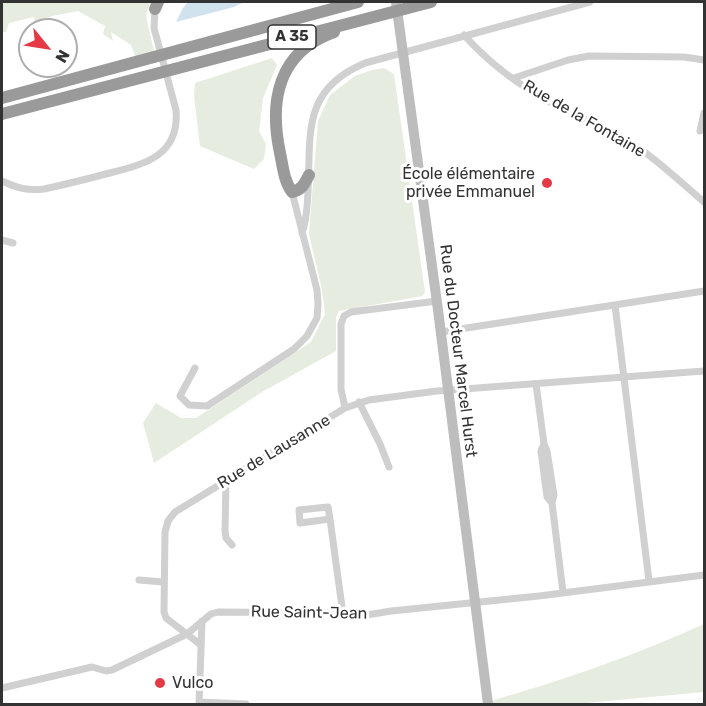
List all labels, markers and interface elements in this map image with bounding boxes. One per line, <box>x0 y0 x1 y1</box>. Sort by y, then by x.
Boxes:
north arrow <box>18 18 78 78</box>
road number: A 35 <box>268 25 316 49</box>
text: N <box>51 47 73 66</box>
street label: Rue de la Fontaine <box>520 76 648 162</box>
place label: École élémentaire privée Emmanuel <box>402 164 535 202</box>
marker: École élémentaire privée Emmanuel <box>540 176 554 190</box>
street label: Rue du Docteur Marcel Hurst <box>435 243 481 459</box>
street label: Rue de Lausanne <box>214 411 334 493</box>
street label: Rue Saint-Jean <box>251 602 367 624</box>
place label: Vulco <box>172 673 213 693</box>
marker: Vulco <box>153 676 167 690</box>

